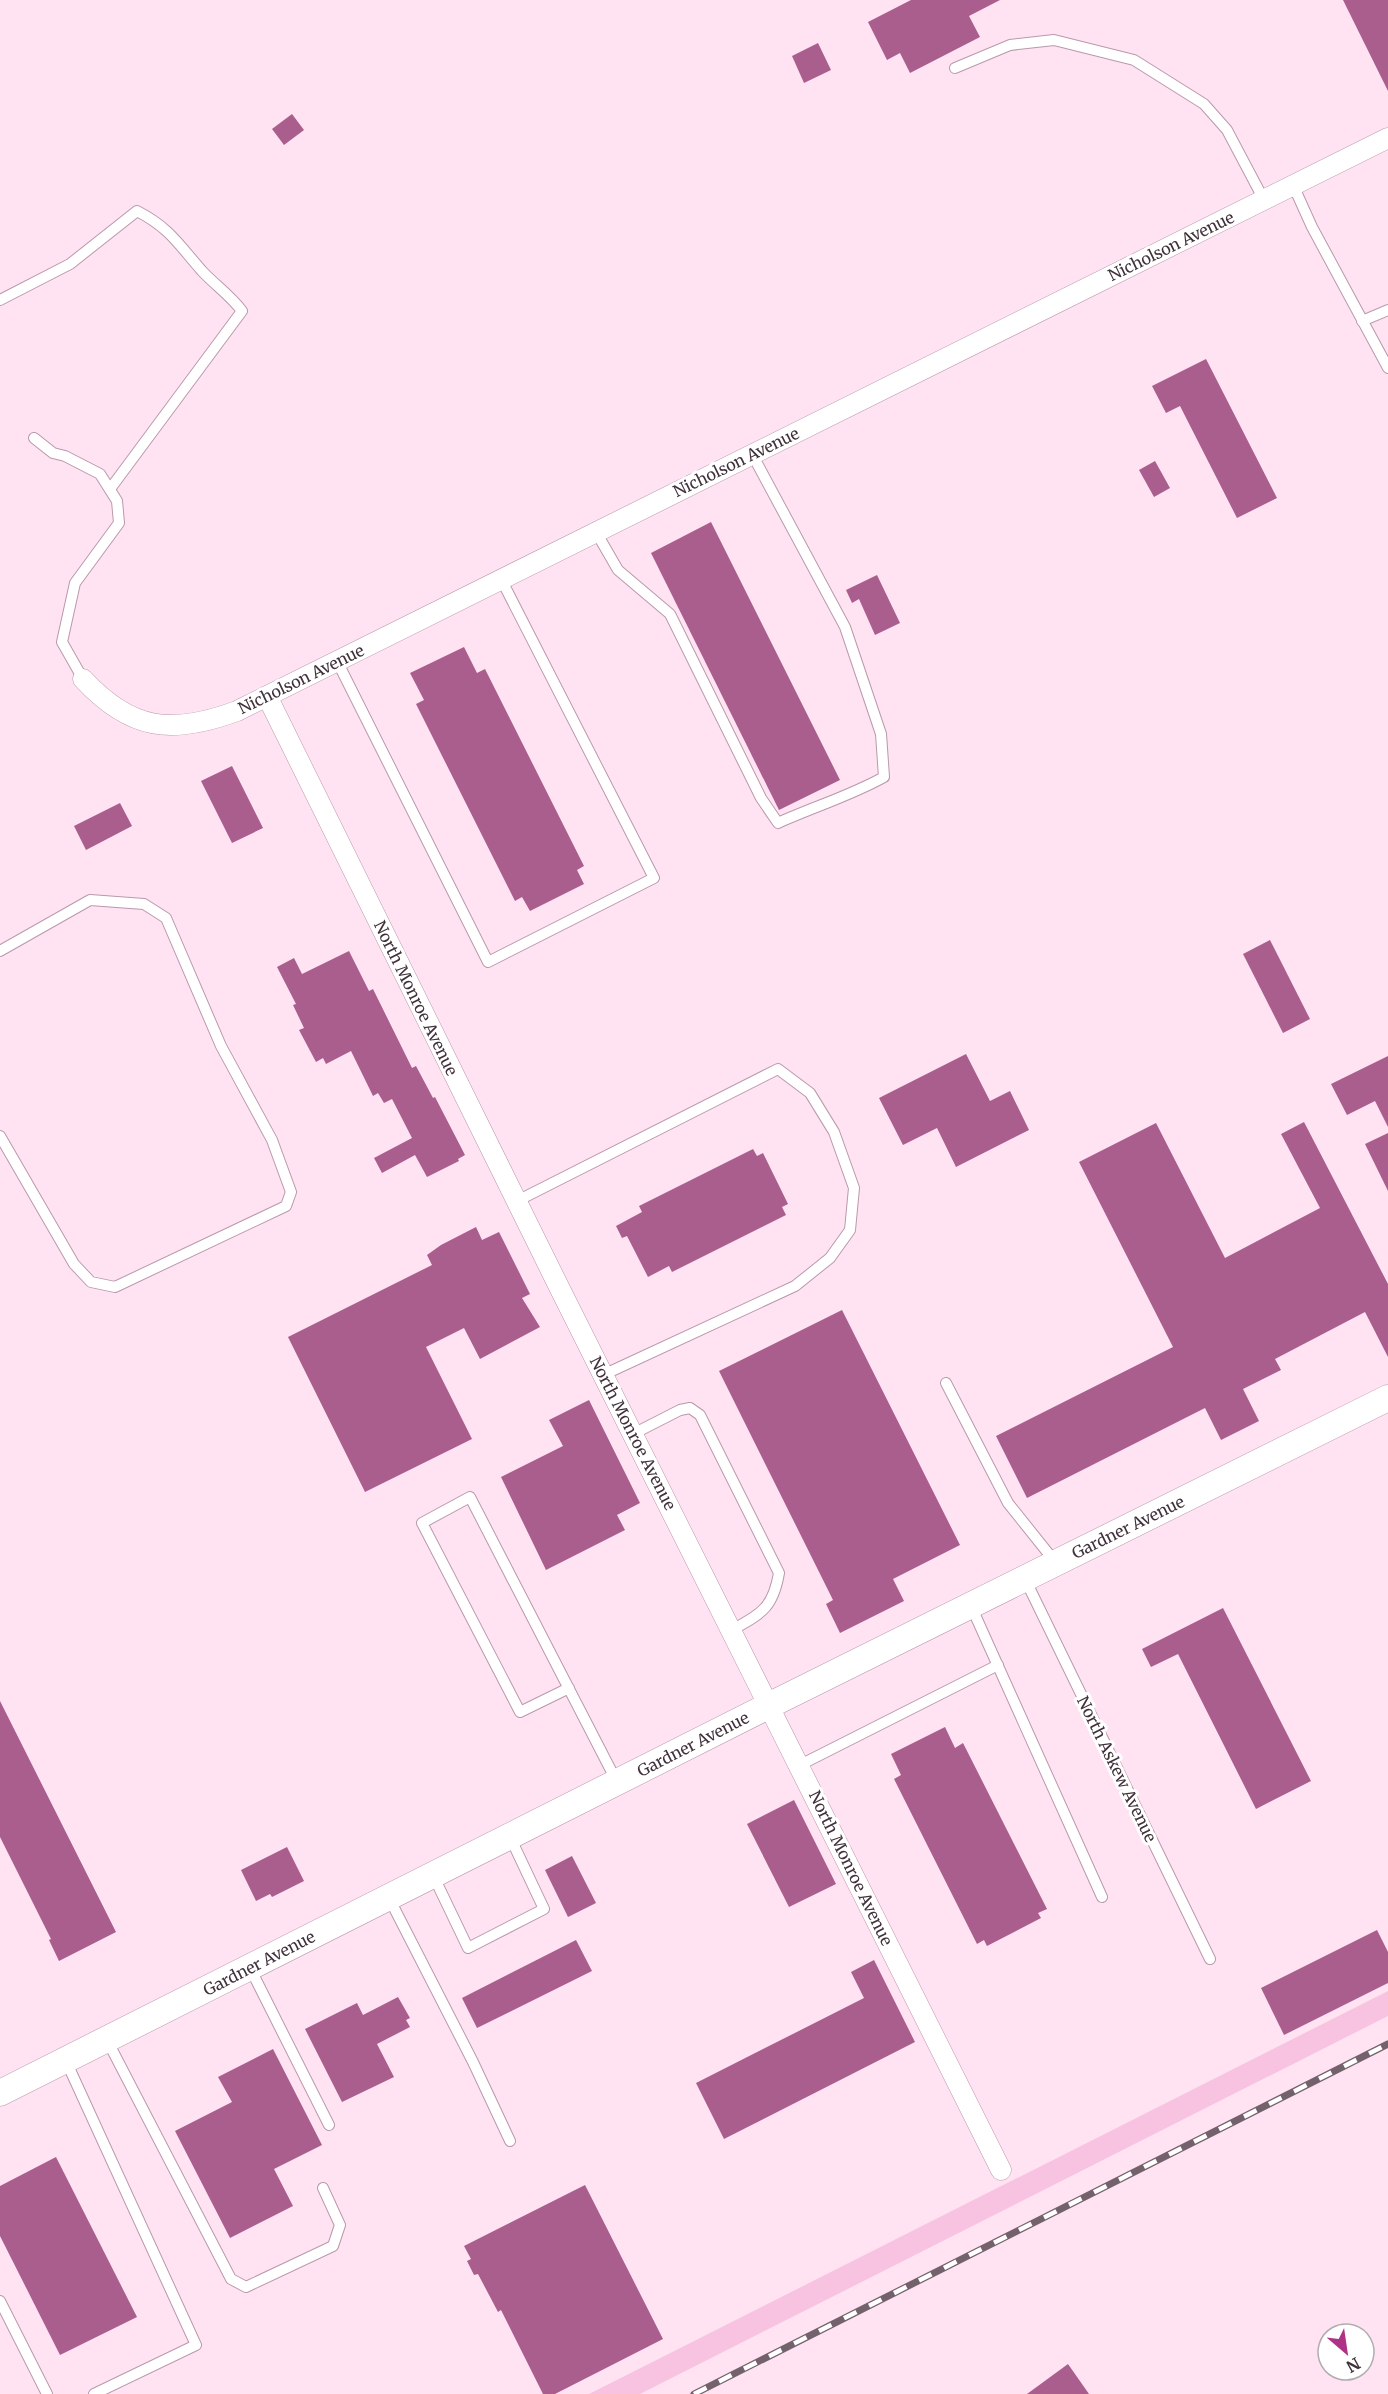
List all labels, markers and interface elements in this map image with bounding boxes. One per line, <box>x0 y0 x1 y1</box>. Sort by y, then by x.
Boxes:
street label: Nicholson Avenue <box>1105 207 1237 285</box>
street label: Nicholson Avenue <box>670 423 802 501</box>
street label: Nicholson Avenue <box>235 640 367 718</box>
street label: North Monroe Avenue <box>370 917 462 1079</box>
street label: North Monroe Avenue <box>586 1353 680 1513</box>
street label: Gardner Avenue <box>1068 1491 1188 1563</box>
street label: North Askew Avenue <box>1073 1693 1161 1845</box>
street label: Gardner Avenue <box>634 1707 752 1781</box>
street label: North Monroe Avenue <box>805 1787 897 1949</box>
street label: Gardner Avenue <box>200 1926 318 2000</box>
north arrow <box>1316 2322 1376 2382</box>
text: N <box>1343 2353 1364 2377</box>

